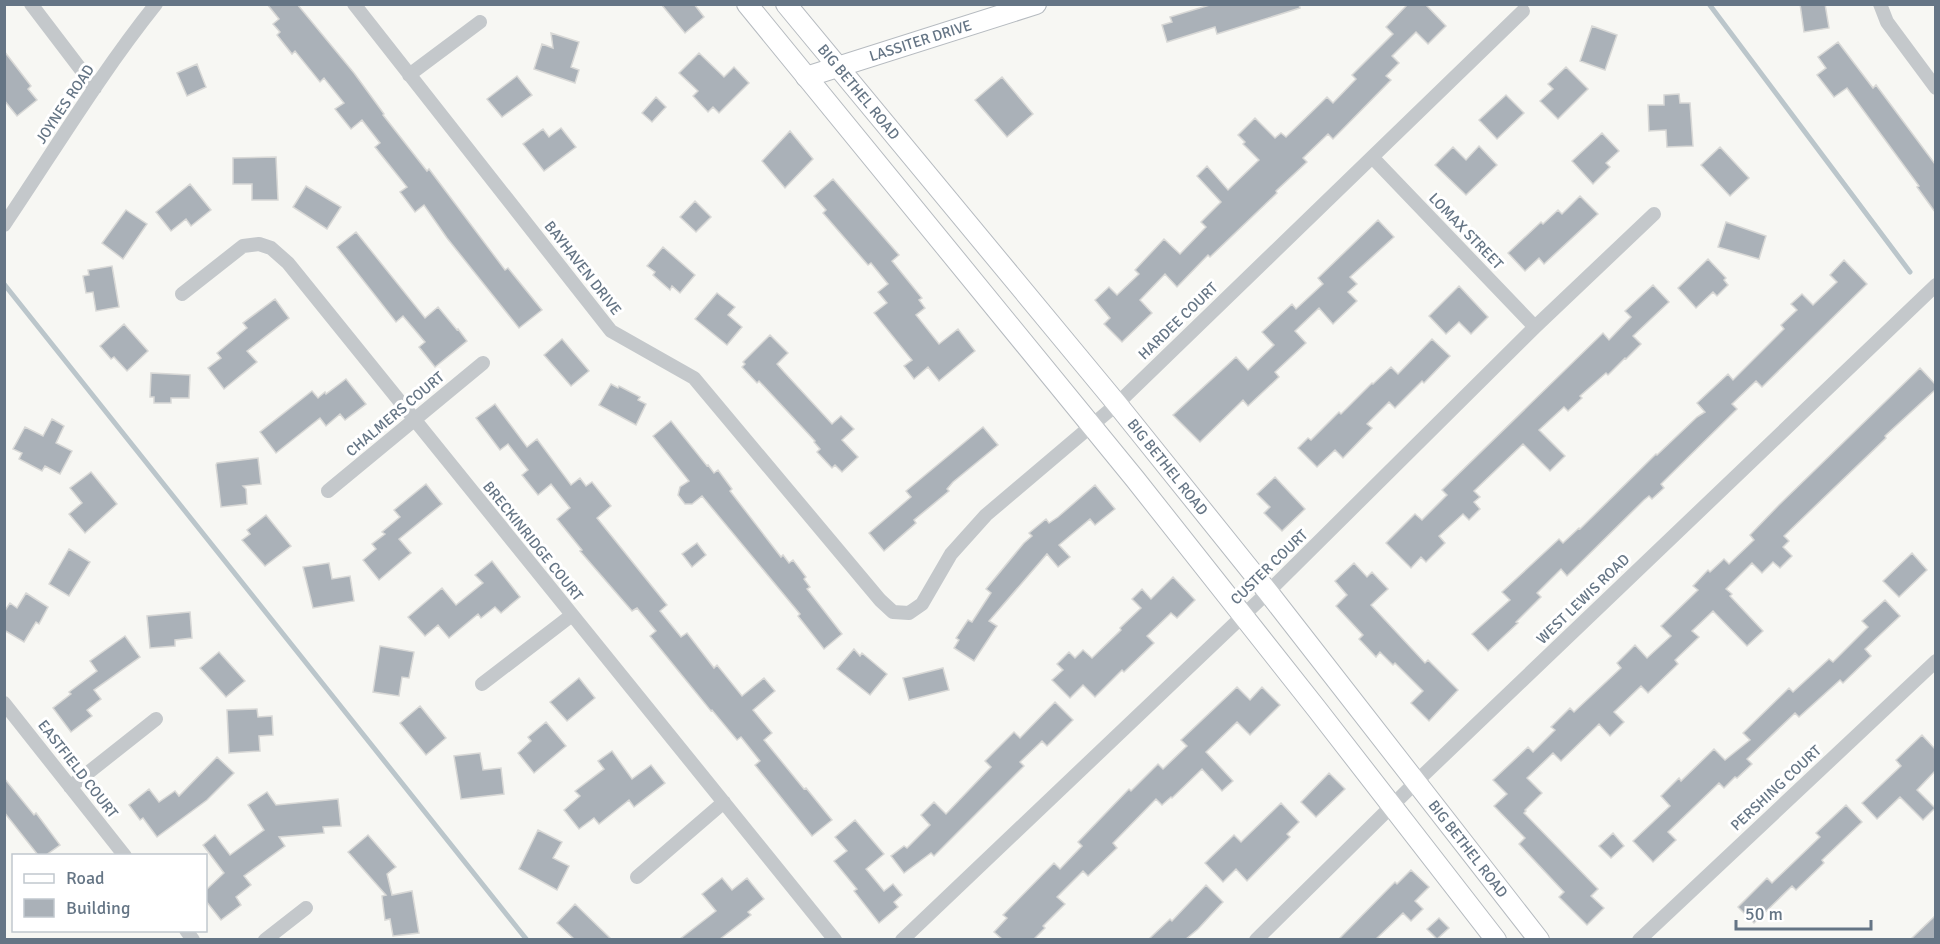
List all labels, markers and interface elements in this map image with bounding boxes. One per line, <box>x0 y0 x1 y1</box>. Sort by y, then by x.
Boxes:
street label: LASSITER DRIVE <box>867 16 974 65</box>
street label: BIG BETHEL ROAD <box>814 40 903 143</box>
street label: JOYNES ROAD <box>32 61 98 147</box>
street label: LOMAX STREET <box>1425 189 1507 273</box>
street label: BAYHAVEN DRIVE <box>541 217 625 319</box>
street label: HARDEE COURT <box>1135 278 1222 363</box>
street label: CHALMERS COURT <box>342 367 448 460</box>
street label: BIG BETHEL ROAD <box>1124 415 1212 519</box>
street label: BRECKINRIDGE COURT <box>479 478 587 605</box>
street label: CUSTER COURT <box>1227 525 1312 608</box>
street label: WEST LEWIS ROAD <box>1533 550 1633 648</box>
street label: EASTFIELD COURT <box>34 716 122 822</box>
street label: PERSHING COURT <box>1727 741 1825 834</box>
street label: BIG BETHEL ROAD <box>1425 797 1512 901</box>
legend <box>12 854 207 932</box>
text: Road <box>66 867 105 889</box>
scale bar <box>1736 893 1871 931</box>
text: Building <box>66 897 130 919</box>
text: 50 m <box>1745 903 1783 925</box>

